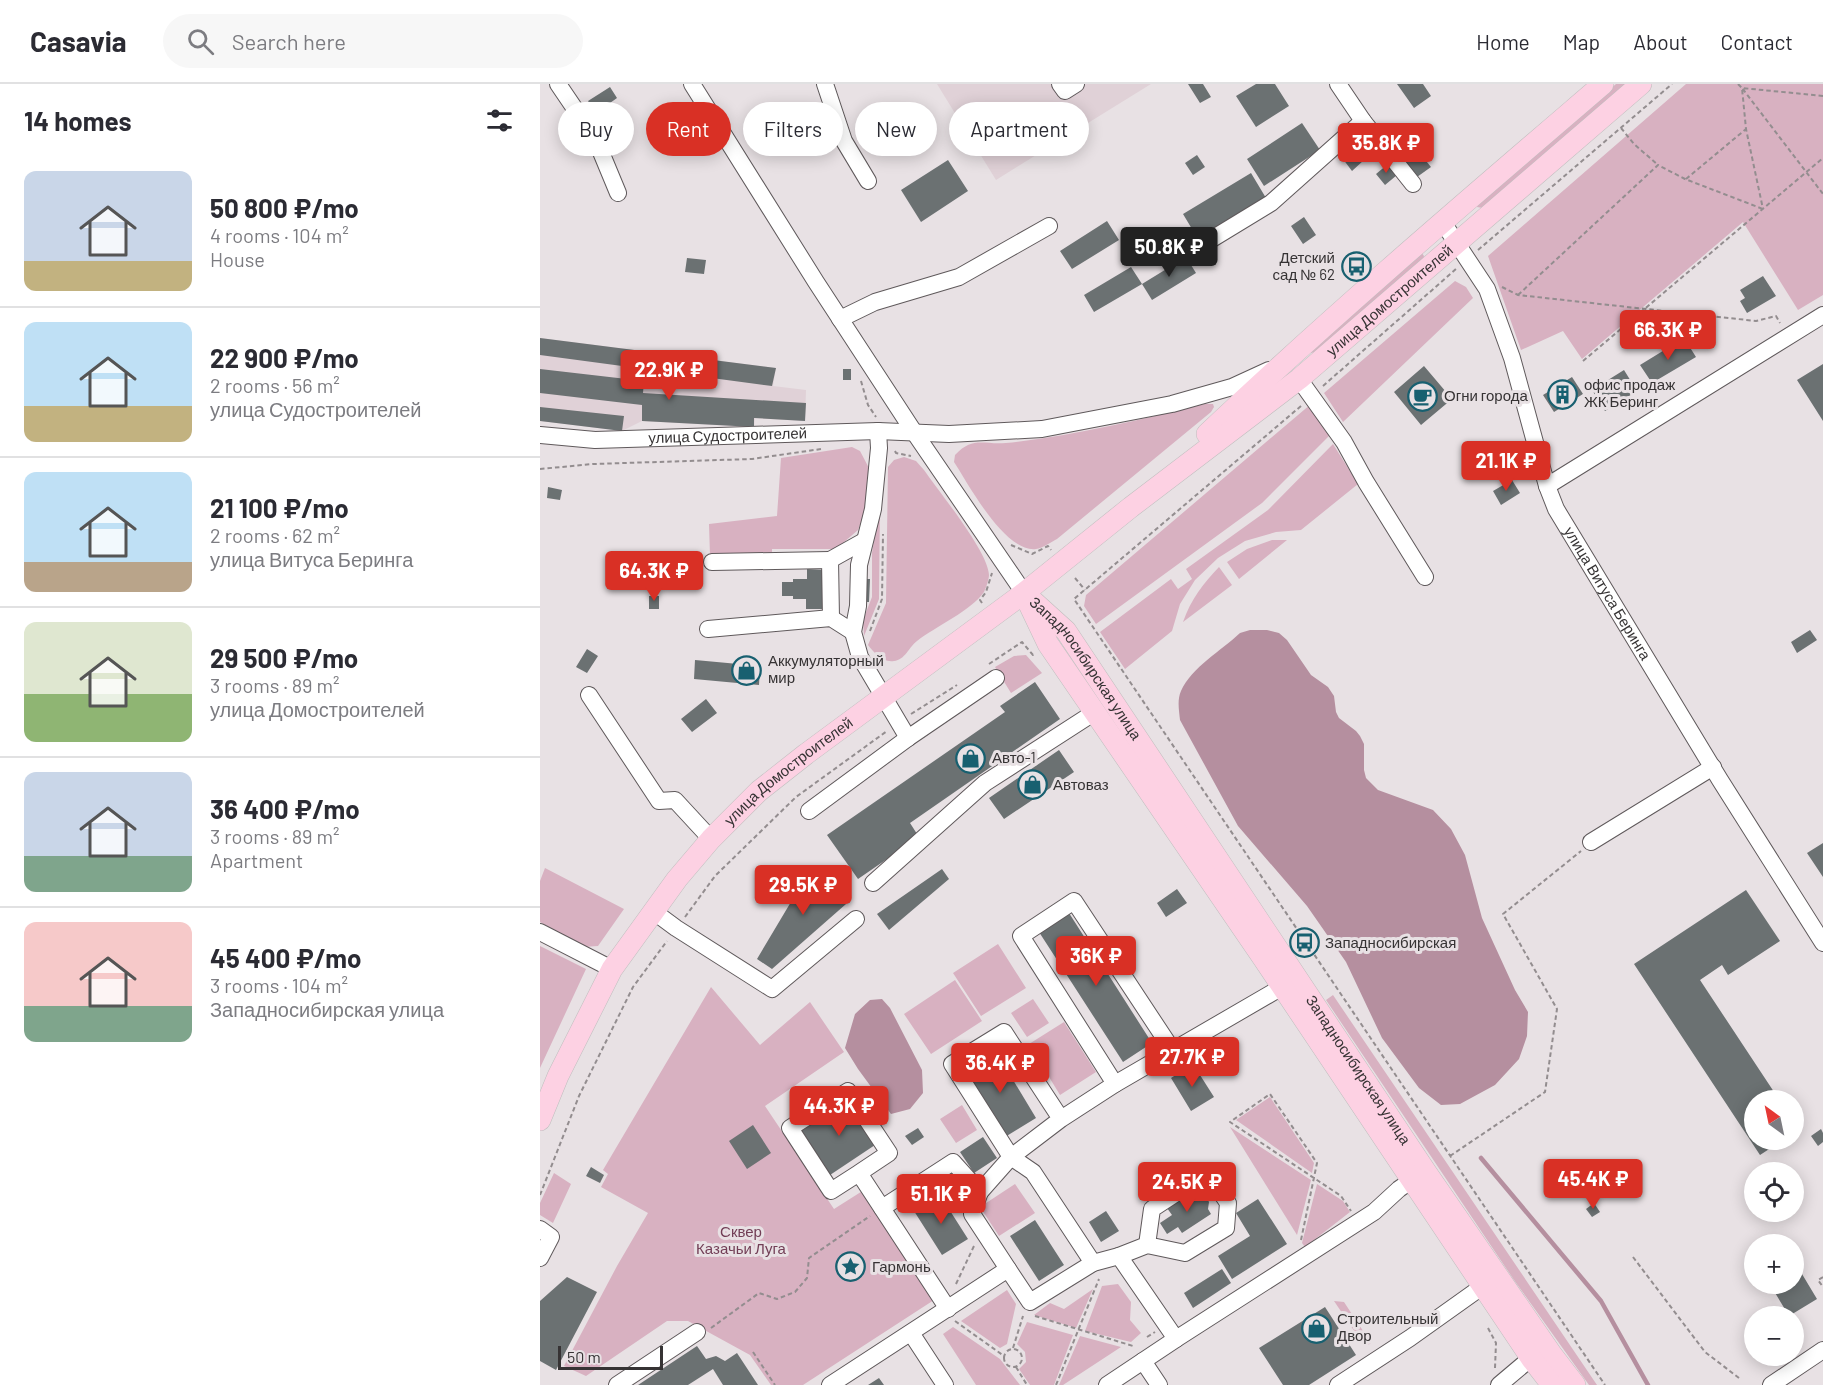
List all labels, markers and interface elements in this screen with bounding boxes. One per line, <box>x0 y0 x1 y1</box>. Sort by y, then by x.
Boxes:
search box <box>163 14 583 68</box>
text: Casavia <box>30 24 127 58</box>
icon: search <box>184 25 217 58</box>
text: Search here <box>232 28 346 54</box>
text: Home <box>1476 29 1530 54</box>
text: Map <box>1563 29 1600 54</box>
text: About <box>1633 29 1688 54</box>
text: Contact <box>1721 29 1793 54</box>
chip: Buy <box>558 102 634 156</box>
chip: Rent <box>646 102 731 156</box>
chip: Filters <box>743 102 843 156</box>
chip: New <box>855 102 937 156</box>
chip: Apartment <box>949 102 1089 156</box>
icon: filters <box>483 104 516 137</box>
text: 14 homes <box>24 105 131 136</box>
pin: 35.8K ₽ <box>1331 123 1441 174</box>
text: 35.8K ₽ <box>1352 130 1420 154</box>
text: 50 800 ₽/mo <box>210 192 359 223</box>
icon: home <box>72 195 144 267</box>
text: 4 rooms · 104 m² <box>210 223 349 247</box>
pin: 50.8K ₽ <box>1114 227 1224 278</box>
text: 50.8K ₽ <box>1135 234 1203 258</box>
street label: улица Домостроителей <box>1322 240 1456 359</box>
text: House <box>210 247 265 271</box>
place label: Детский сад № 62 <box>1273 248 1335 283</box>
bus stop icon: Детский сад № 62 <box>1340 251 1372 283</box>
pin: 66.3K ₽ <box>1613 310 1723 361</box>
text: 66.3K ₽ <box>1634 317 1702 341</box>
text: 22 900 ₽/mo <box>210 342 359 373</box>
icon: home <box>72 346 144 418</box>
pin: 22.9K ₽ <box>614 350 724 401</box>
text: 22.9K ₽ <box>635 357 703 381</box>
text: 2 rooms · 56 m² <box>210 373 340 397</box>
place label: офис продаж ЖК Беринг <box>1584 375 1675 410</box>
building icon: офис продаж ЖК Беринг <box>1547 378 1579 410</box>
cafe icon: Огни города <box>1407 380 1439 412</box>
place label: Огни города <box>1444 386 1528 404</box>
text: улица Судостроителей <box>210 397 422 421</box>
street label: улица Судостроителей <box>648 423 807 446</box>
pin: 21.1K ₽ <box>1451 441 1561 492</box>
text: 21.1K ₽ <box>1475 448 1537 472</box>
text: 21 100 ₽/mo <box>210 492 349 523</box>
icon: home <box>72 496 144 568</box>
text: 2 rooms · 62 m² <box>210 523 340 547</box>
street label: улица Витуса Беринга <box>1561 523 1656 663</box>
text: улица Витуса Беринга <box>210 547 413 571</box>
pin: 64.3K ₽ <box>599 551 709 602</box>
text: 64.3K ₽ <box>619 558 689 582</box>
street label: Западносибирская улица <box>1026 592 1146 744</box>
text: 29 500 ₽/mo <box>210 642 358 673</box>
icon: home <box>72 646 144 718</box>
place label: Аккумуляторный мир <box>768 651 884 686</box>
shop icon: Аккумуляторный мир <box>731 654 763 686</box>
text: 3 rooms · 89 m² <box>210 673 340 697</box>
text: улица Домостроителей <box>210 697 425 721</box>
street label: улица Домостроителей <box>720 713 856 829</box>
shop icon: Авто-1 <box>955 742 987 774</box>
place label: Авто-1 <box>992 748 1036 766</box>
shop icon: Автоваз <box>1016 769 1048 801</box>
place label: Автоваз <box>1053 775 1109 793</box>
text: 36 400 ₽/mo <box>210 793 360 824</box>
icon: home <box>72 796 144 868</box>
text: 3 rooms · 89 m² <box>210 824 340 848</box>
text: Apartment <box>210 848 303 872</box>
pin: 29.5K ₽ <box>748 865 858 916</box>
text: 29.5K ₽ <box>769 872 837 896</box>
bus stop icon: Западносибирская <box>1288 927 1320 959</box>
place label: Западносибирская <box>1325 933 1456 951</box>
pin: 36K ₽ <box>1054 936 1138 987</box>
text: 45 400 ₽/mo <box>210 942 361 973</box>
text: 36K ₽ <box>1070 943 1122 967</box>
icon: home <box>72 946 144 1018</box>
text: 3 rooms · 104 m² <box>210 973 348 997</box>
street label: Западносибирская улица <box>1303 991 1415 1148</box>
text: Западносибирская улица <box>210 997 444 1021</box>
pin: 27.7K ₽ <box>1137 1037 1247 1088</box>
pin: 36.4K ₽ <box>945 1043 1055 1094</box>
text: 27.7K ₽ <box>1159 1044 1225 1068</box>
text: 36.4K ₽ <box>965 1050 1035 1074</box>
pin: 44.3K ₽ <box>784 1086 894 1137</box>
north arrow <box>1744 1090 1804 1150</box>
map controls <box>1744 1090 1804 1366</box>
text: 44.3K ₽ <box>804 1093 874 1117</box>
pin: 45.4K ₽ <box>1538 1159 1648 1210</box>
pin: 24.5K ₽ <box>1132 1162 1242 1213</box>
button: locate <box>1744 1162 1804 1222</box>
text: 45.4K ₽ <box>1558 1166 1628 1190</box>
text: 24.5K ₽ <box>1152 1169 1222 1193</box>
pin: 51.1K ₽ <box>886 1174 996 1225</box>
text: 51.1K ₽ <box>911 1181 971 1205</box>
park label: Сквер Казачьи Луга <box>696 1222 787 1257</box>
button: + <box>1744 1234 1804 1294</box>
place icon: Гармонь <box>835 1251 867 1283</box>
place label: Гармонь <box>872 1257 931 1275</box>
button: − <box>1744 1306 1804 1366</box>
place label: Строительный Двор <box>1337 1309 1438 1344</box>
shop icon: Строительный Двор <box>1300 1312 1332 1344</box>
scale bar <box>558 1343 663 1370</box>
text: 50 m <box>567 1347 601 1366</box>

